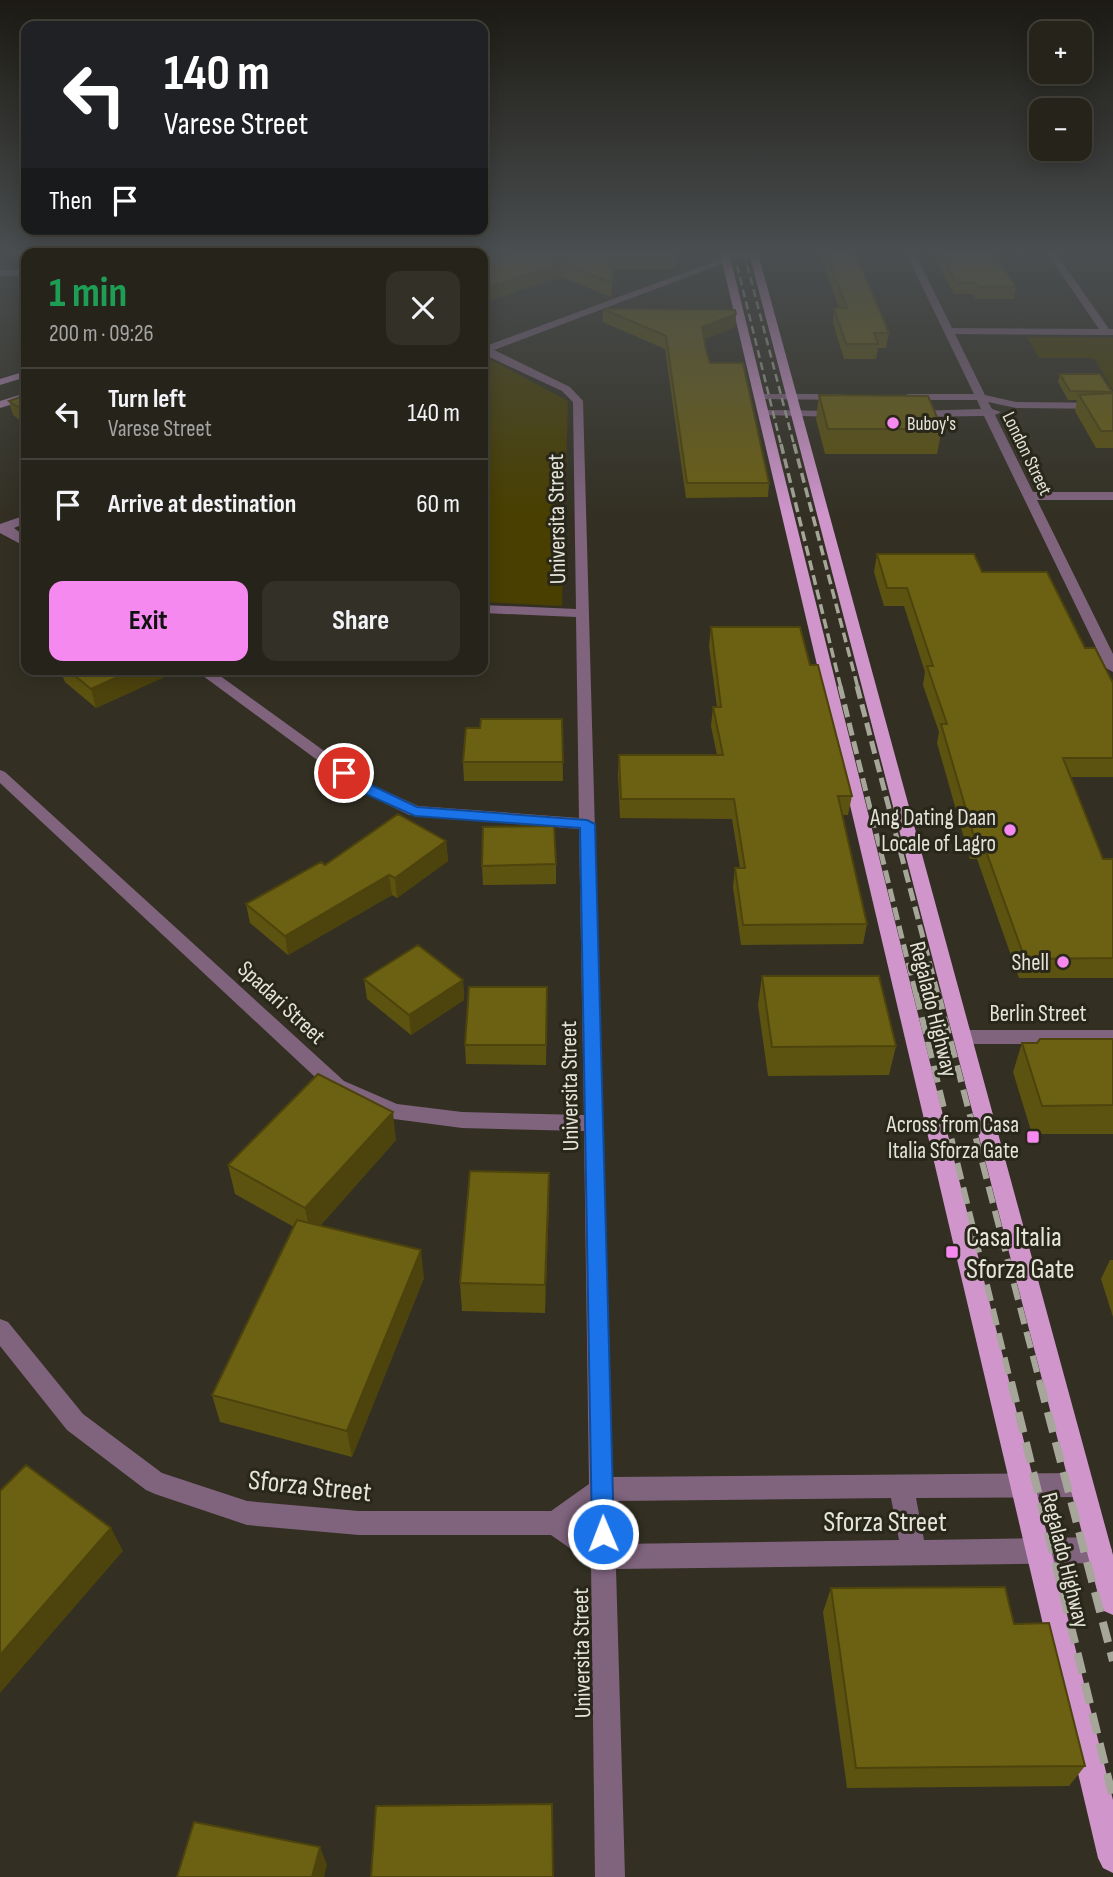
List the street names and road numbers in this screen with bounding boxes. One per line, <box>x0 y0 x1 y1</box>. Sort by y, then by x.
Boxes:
street label: London Street <box>997 408 1057 499</box>
street label: Universita Street <box>542 454 572 584</box>
street label: Regalado Highway <box>903 939 963 1080</box>
street label: Spadari Street <box>232 955 331 1050</box>
street label: Berlin Street <box>989 1000 1087 1028</box>
street label: Universita Street <box>555 1021 585 1151</box>
street label: Sforza Street <box>247 1464 373 1509</box>
street label: Regalado Highway <box>1035 1490 1095 1631</box>
street label: Sforza Street <box>823 1506 947 1539</box>
street label: Universita Street <box>567 1588 597 1718</box>

